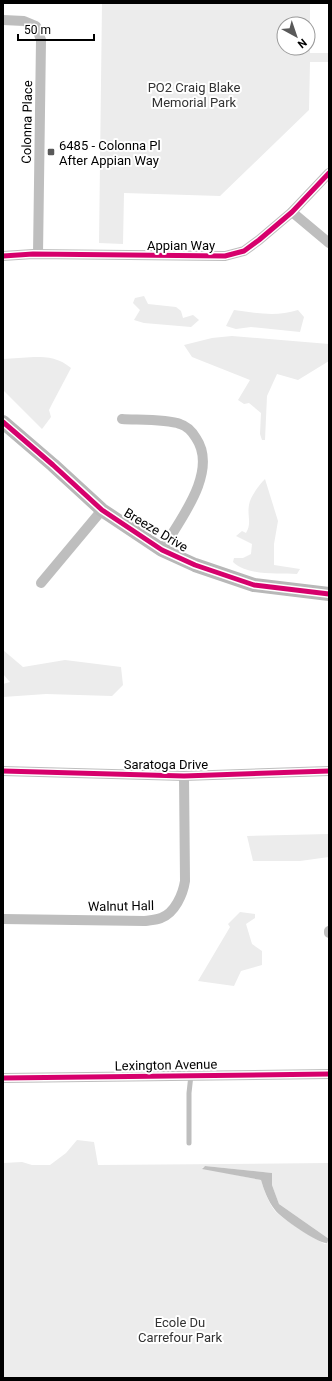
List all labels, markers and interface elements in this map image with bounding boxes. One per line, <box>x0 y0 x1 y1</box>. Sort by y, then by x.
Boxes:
scale bar <box>18 16 94 42</box>
north arrow <box>276 16 316 56</box>
text: 50 m <box>24 23 51 37</box>
text: N <box>295 36 309 51</box>
street label: Colonna Place <box>19 80 35 164</box>
park label: PO2 Craig Blake Memorial Park <box>148 80 240 110</box>
place label: 6485 - Colonna Pl After Appian Way <box>59 138 161 168</box>
marker: 6485 - Colonna Pl After Appian Way <box>46 147 56 157</box>
street label: Appian Way <box>147 238 215 253</box>
street label: Breeze Drive <box>121 505 191 555</box>
street label: Saratoga Drive <box>124 757 208 772</box>
street label: Walnut Hall <box>88 898 154 914</box>
street label: Lexington Avenue <box>115 1057 217 1073</box>
park label: Ecole Du Carrefour Park <box>138 1315 222 1345</box>

